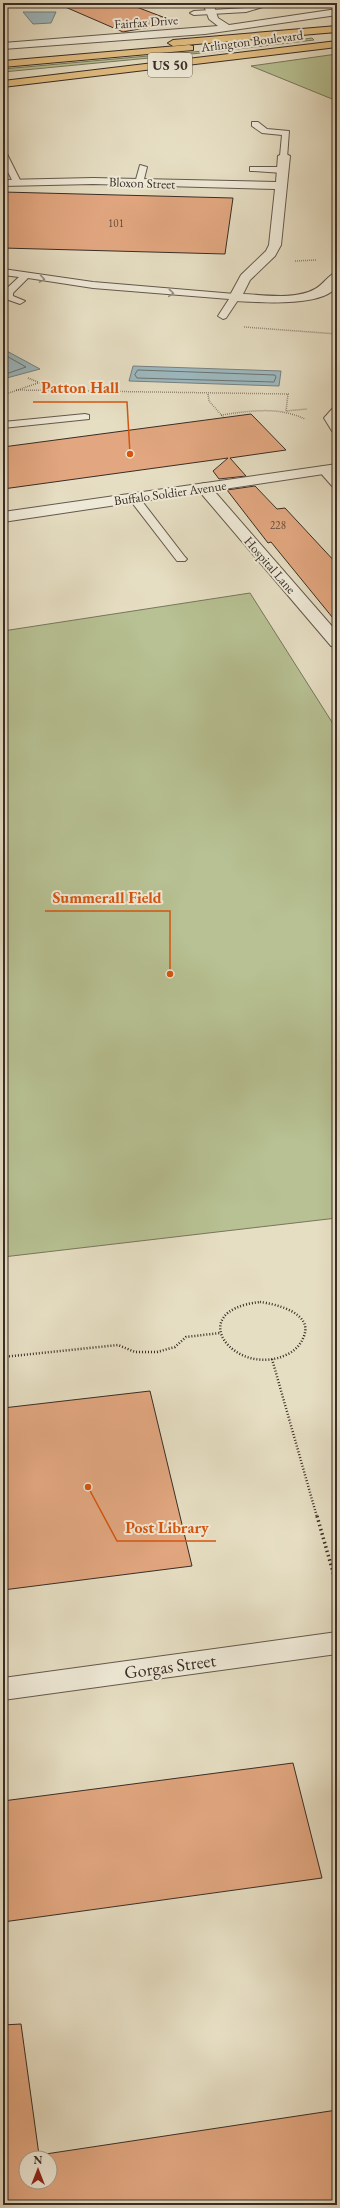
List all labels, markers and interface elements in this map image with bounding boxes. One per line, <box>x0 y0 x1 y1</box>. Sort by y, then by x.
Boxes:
street label: Fairfax Drive <box>114 11 178 33</box>
street label: Arlington Boulevard <box>199 26 304 56</box>
road number: US 50 <box>148 53 192 77</box>
street label: Bloxon Street <box>108 173 176 193</box>
house number: 101 <box>108 216 124 230</box>
one-way arrow <box>38 274 45 282</box>
one-way arrow <box>168 288 174 297</box>
callout: Patton Hall <box>33 374 127 402</box>
text: Patton Hall <box>41 377 120 398</box>
street label: Buffalo Soldier Avenue <box>113 477 227 509</box>
house number: 228 <box>270 518 286 532</box>
street label: Hospital Lane <box>240 533 300 597</box>
callout: Summerall Field <box>45 883 170 911</box>
text: Summerall Field <box>52 887 162 908</box>
callout: Post Library <box>117 1513 216 1541</box>
text: Post Library <box>125 1517 209 1538</box>
street label: Gorgas Street <box>123 1648 218 1684</box>
north arrow <box>18 2150 58 2190</box>
text: N <box>34 2153 43 2167</box>

